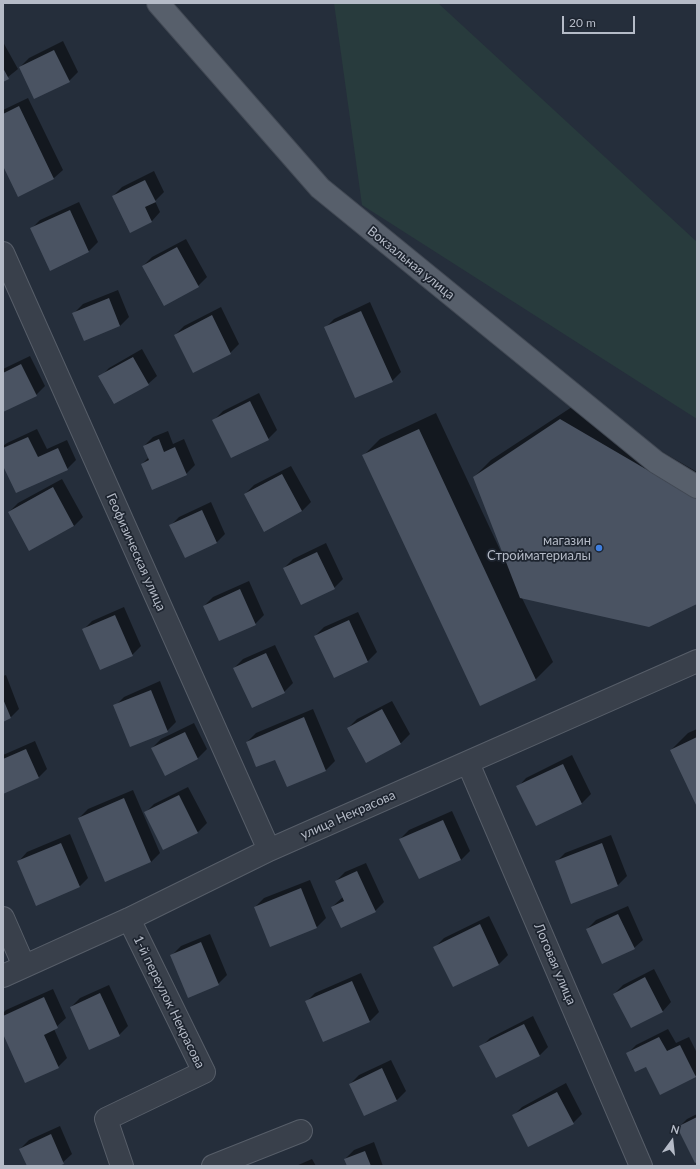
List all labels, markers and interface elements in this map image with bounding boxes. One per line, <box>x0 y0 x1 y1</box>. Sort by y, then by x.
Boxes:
scale bar <box>564 8 637 34</box>
text: 20 m <box>569 15 596 30</box>
street label: Вокзальная улица <box>364 223 458 303</box>
street label: Геофизическая улица <box>103 491 169 613</box>
place label: магазин Стройматериалы <box>487 533 591 564</box>
marker: магазин Стройматериалы <box>594 543 604 553</box>
street label: улица Некрасова <box>298 787 398 843</box>
street label: Логовая улица <box>531 921 579 1007</box>
street label: 1-й переулок Некрасова <box>130 933 208 1071</box>
north arrow <box>652 1121 692 1161</box>
text: N <box>669 1122 681 1136</box>

